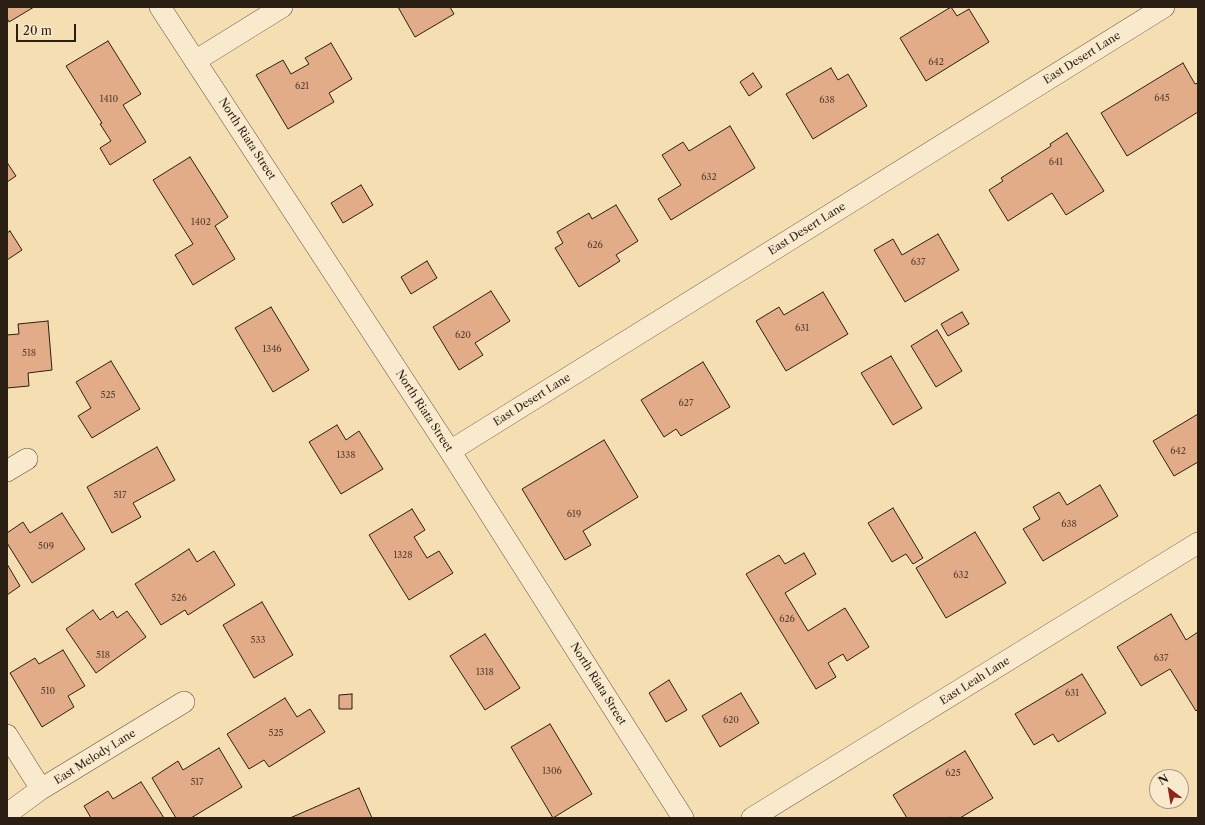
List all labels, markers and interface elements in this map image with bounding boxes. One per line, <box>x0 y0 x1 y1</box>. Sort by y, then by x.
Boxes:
scale bar <box>18 16 78 42</box>
text: 20 m <box>23 23 52 38</box>
street label: East Desert Lane <box>1041 29 1123 87</box>
house number: 642 <box>928 57 944 67</box>
house number: 621 <box>295 81 309 91</box>
house number: 645 <box>1154 93 1170 103</box>
house number: 1410 <box>100 94 118 104</box>
house number: 638 <box>819 95 835 105</box>
street label: North Riata Street <box>216 96 278 182</box>
house number: 641 <box>1049 157 1063 167</box>
house number: 632 <box>701 172 717 182</box>
street label: East Desert Lane <box>766 200 848 258</box>
house number: 1402 <box>191 217 211 227</box>
house number: 626 <box>587 240 603 250</box>
house number: 637 <box>911 257 925 267</box>
house number: 631 <box>795 323 809 333</box>
house number: 620 <box>455 330 471 340</box>
house number: 1346 <box>262 344 282 354</box>
house number: 518 <box>22 348 36 358</box>
street label: North Riata Street <box>393 368 455 454</box>
street label: East Desert Lane <box>491 371 573 429</box>
house number: 525 <box>101 390 115 400</box>
house number: 627 <box>679 398 693 408</box>
house number: 642 <box>1170 446 1186 456</box>
house number: 1338 <box>336 450 356 460</box>
house number: 517 <box>113 490 127 500</box>
house number: 619 <box>567 509 581 519</box>
house number: 638 <box>1061 519 1077 529</box>
house number: 509 <box>38 541 54 551</box>
house number: 1328 <box>393 550 413 560</box>
house number: 632 <box>953 570 969 580</box>
house number: 526 <box>171 593 187 603</box>
house number: 626 <box>779 614 795 624</box>
house number: 533 <box>251 635 265 645</box>
street label: North Riata Street <box>567 640 629 728</box>
house number: 518 <box>96 650 110 660</box>
house number: 637 <box>1154 653 1168 663</box>
street label: East Leah Lane <box>938 654 1012 708</box>
house number: 1318 <box>476 667 494 677</box>
house number: 510 <box>41 686 55 696</box>
house number: 631 <box>1065 688 1079 698</box>
house number: 620 <box>723 715 739 725</box>
street label: East Melody Lane <box>52 727 138 787</box>
house number: 525 <box>269 728 283 738</box>
house number: 1306 <box>542 766 562 776</box>
house number: 625 <box>945 768 961 778</box>
north arrow <box>1149 769 1189 809</box>
text: N <box>1156 771 1171 788</box>
house number: 517 <box>190 777 204 787</box>

